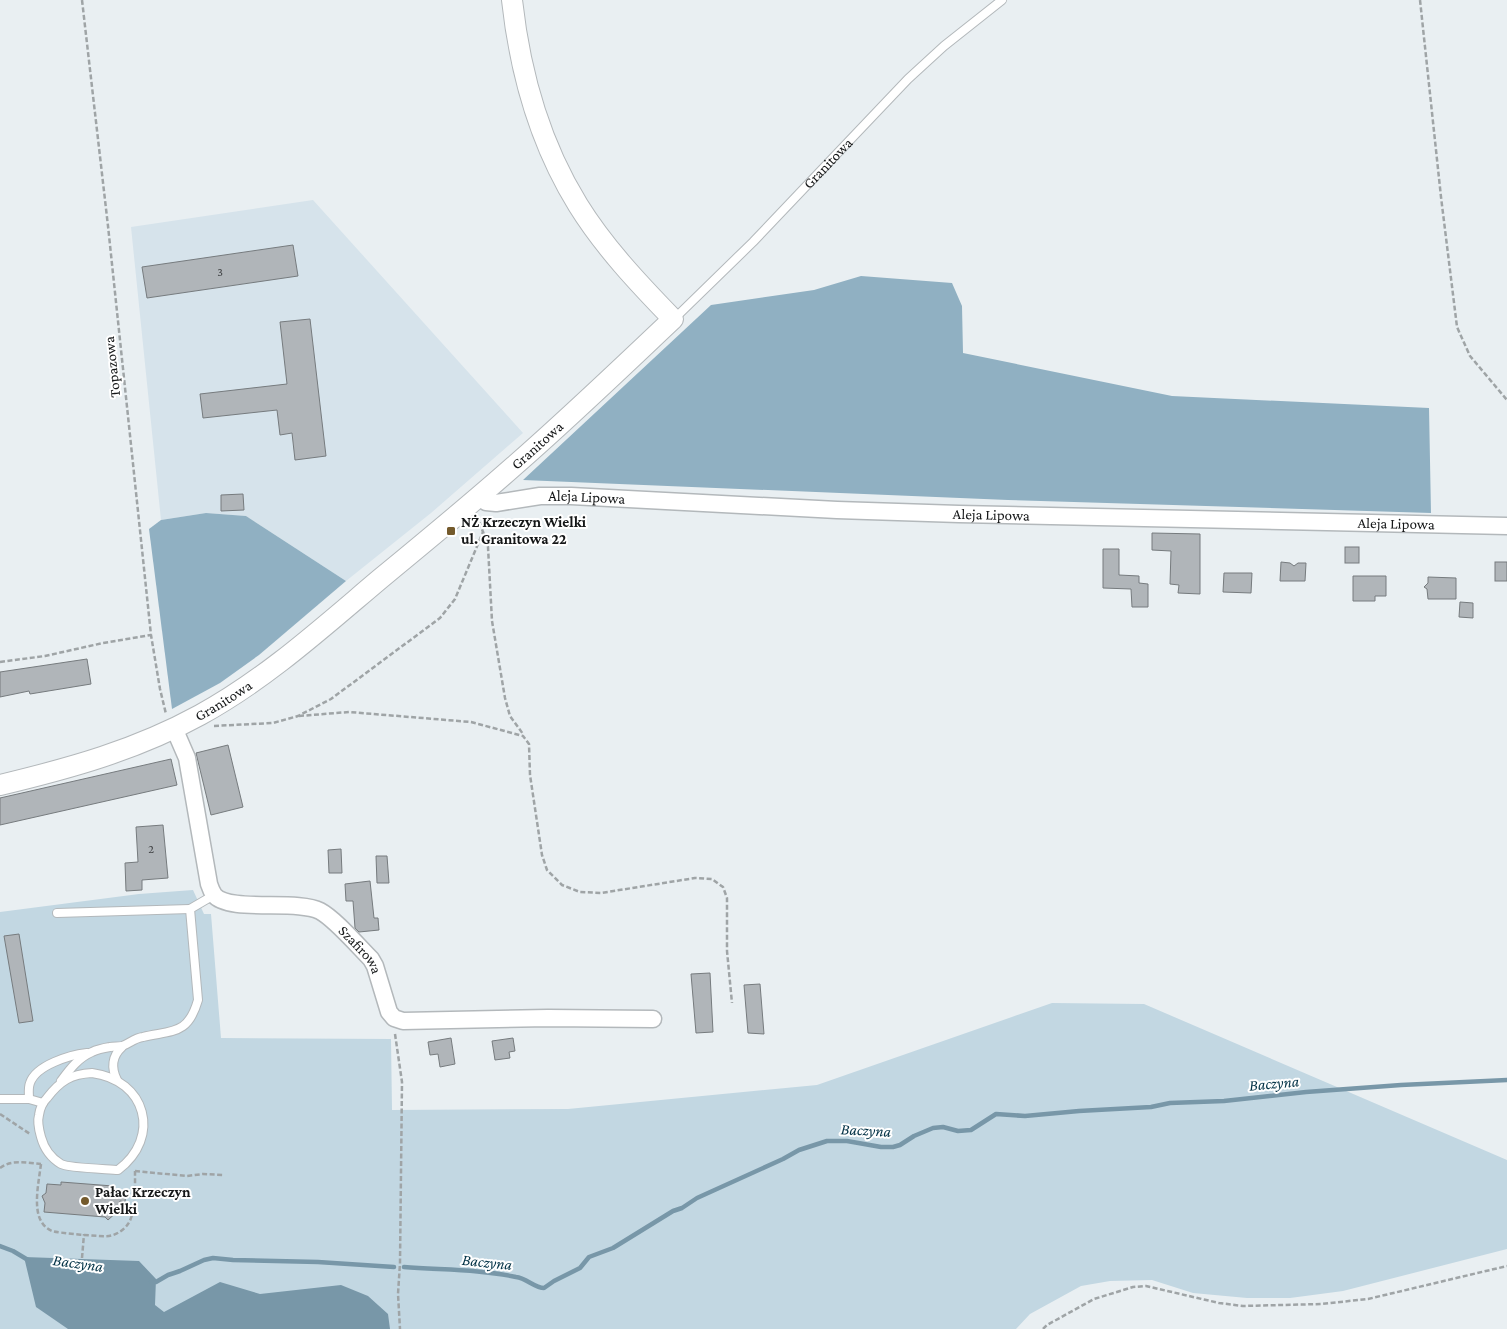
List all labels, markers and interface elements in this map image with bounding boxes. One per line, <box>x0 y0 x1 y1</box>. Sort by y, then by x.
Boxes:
street label: Granitowa <box>800 135 856 192</box>
house number: 3 <box>217 265 223 279</box>
street label: Topazowa <box>101 335 124 398</box>
street label: Granitowa <box>508 418 566 473</box>
street label: Aleja Lipowa <box>548 488 626 507</box>
street label: Aleja Lipowa <box>953 506 1030 524</box>
place label: NŻ Krzeczyn Wielki ul. Granitowa 22 <box>461 514 587 547</box>
street label: Aleja Lipowa <box>1357 515 1435 533</box>
marker: NŻ Krzeczyn Wielki ul. Granitowa 22 <box>445 525 457 537</box>
street label: Granitowa <box>192 677 255 724</box>
house number: 2 <box>148 842 154 856</box>
street label: Szafirowa <box>335 922 385 976</box>
water label: Baczyna <box>1248 1072 1300 1095</box>
water label: Baczyna <box>840 1120 892 1141</box>
place label: Pałac Krzeczyn Wielki <box>94 1184 191 1217</box>
marker: Pałac Krzeczyn Wielki <box>79 1195 91 1207</box>
water label: Baczyna <box>52 1251 105 1276</box>
water label: Baczyna <box>461 1251 513 1274</box>

